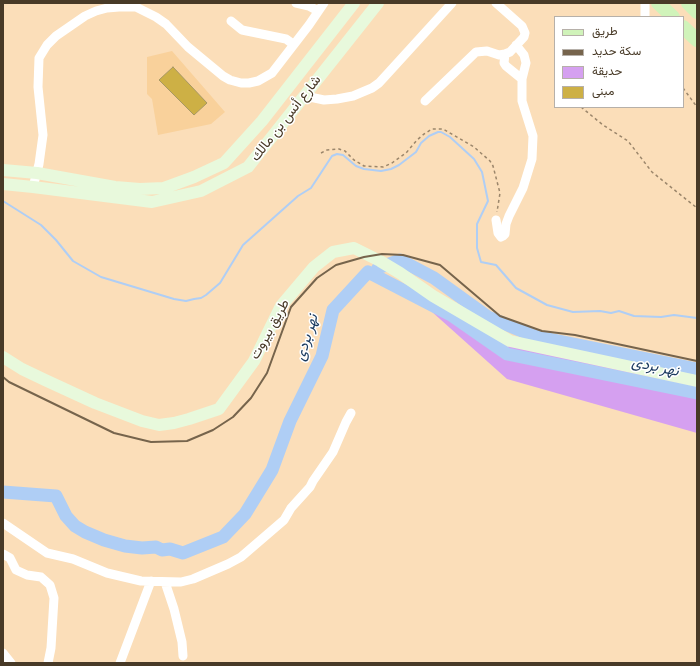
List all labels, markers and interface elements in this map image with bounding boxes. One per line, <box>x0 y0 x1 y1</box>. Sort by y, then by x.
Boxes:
legend <box>554 16 684 108</box>
text: طريق <box>592 24 617 40</box>
text: سكة حديد <box>592 44 641 60</box>
text: حديقة <box>592 64 622 80</box>
street label: شارع أنس بن مالك <box>248 73 326 165</box>
text: مبنى <box>592 84 614 100</box>
street label: طريق بيروت <box>248 297 294 363</box>
water label: نهر بردى <box>292 313 324 363</box>
water label: نهر بردى <box>630 354 680 382</box>

